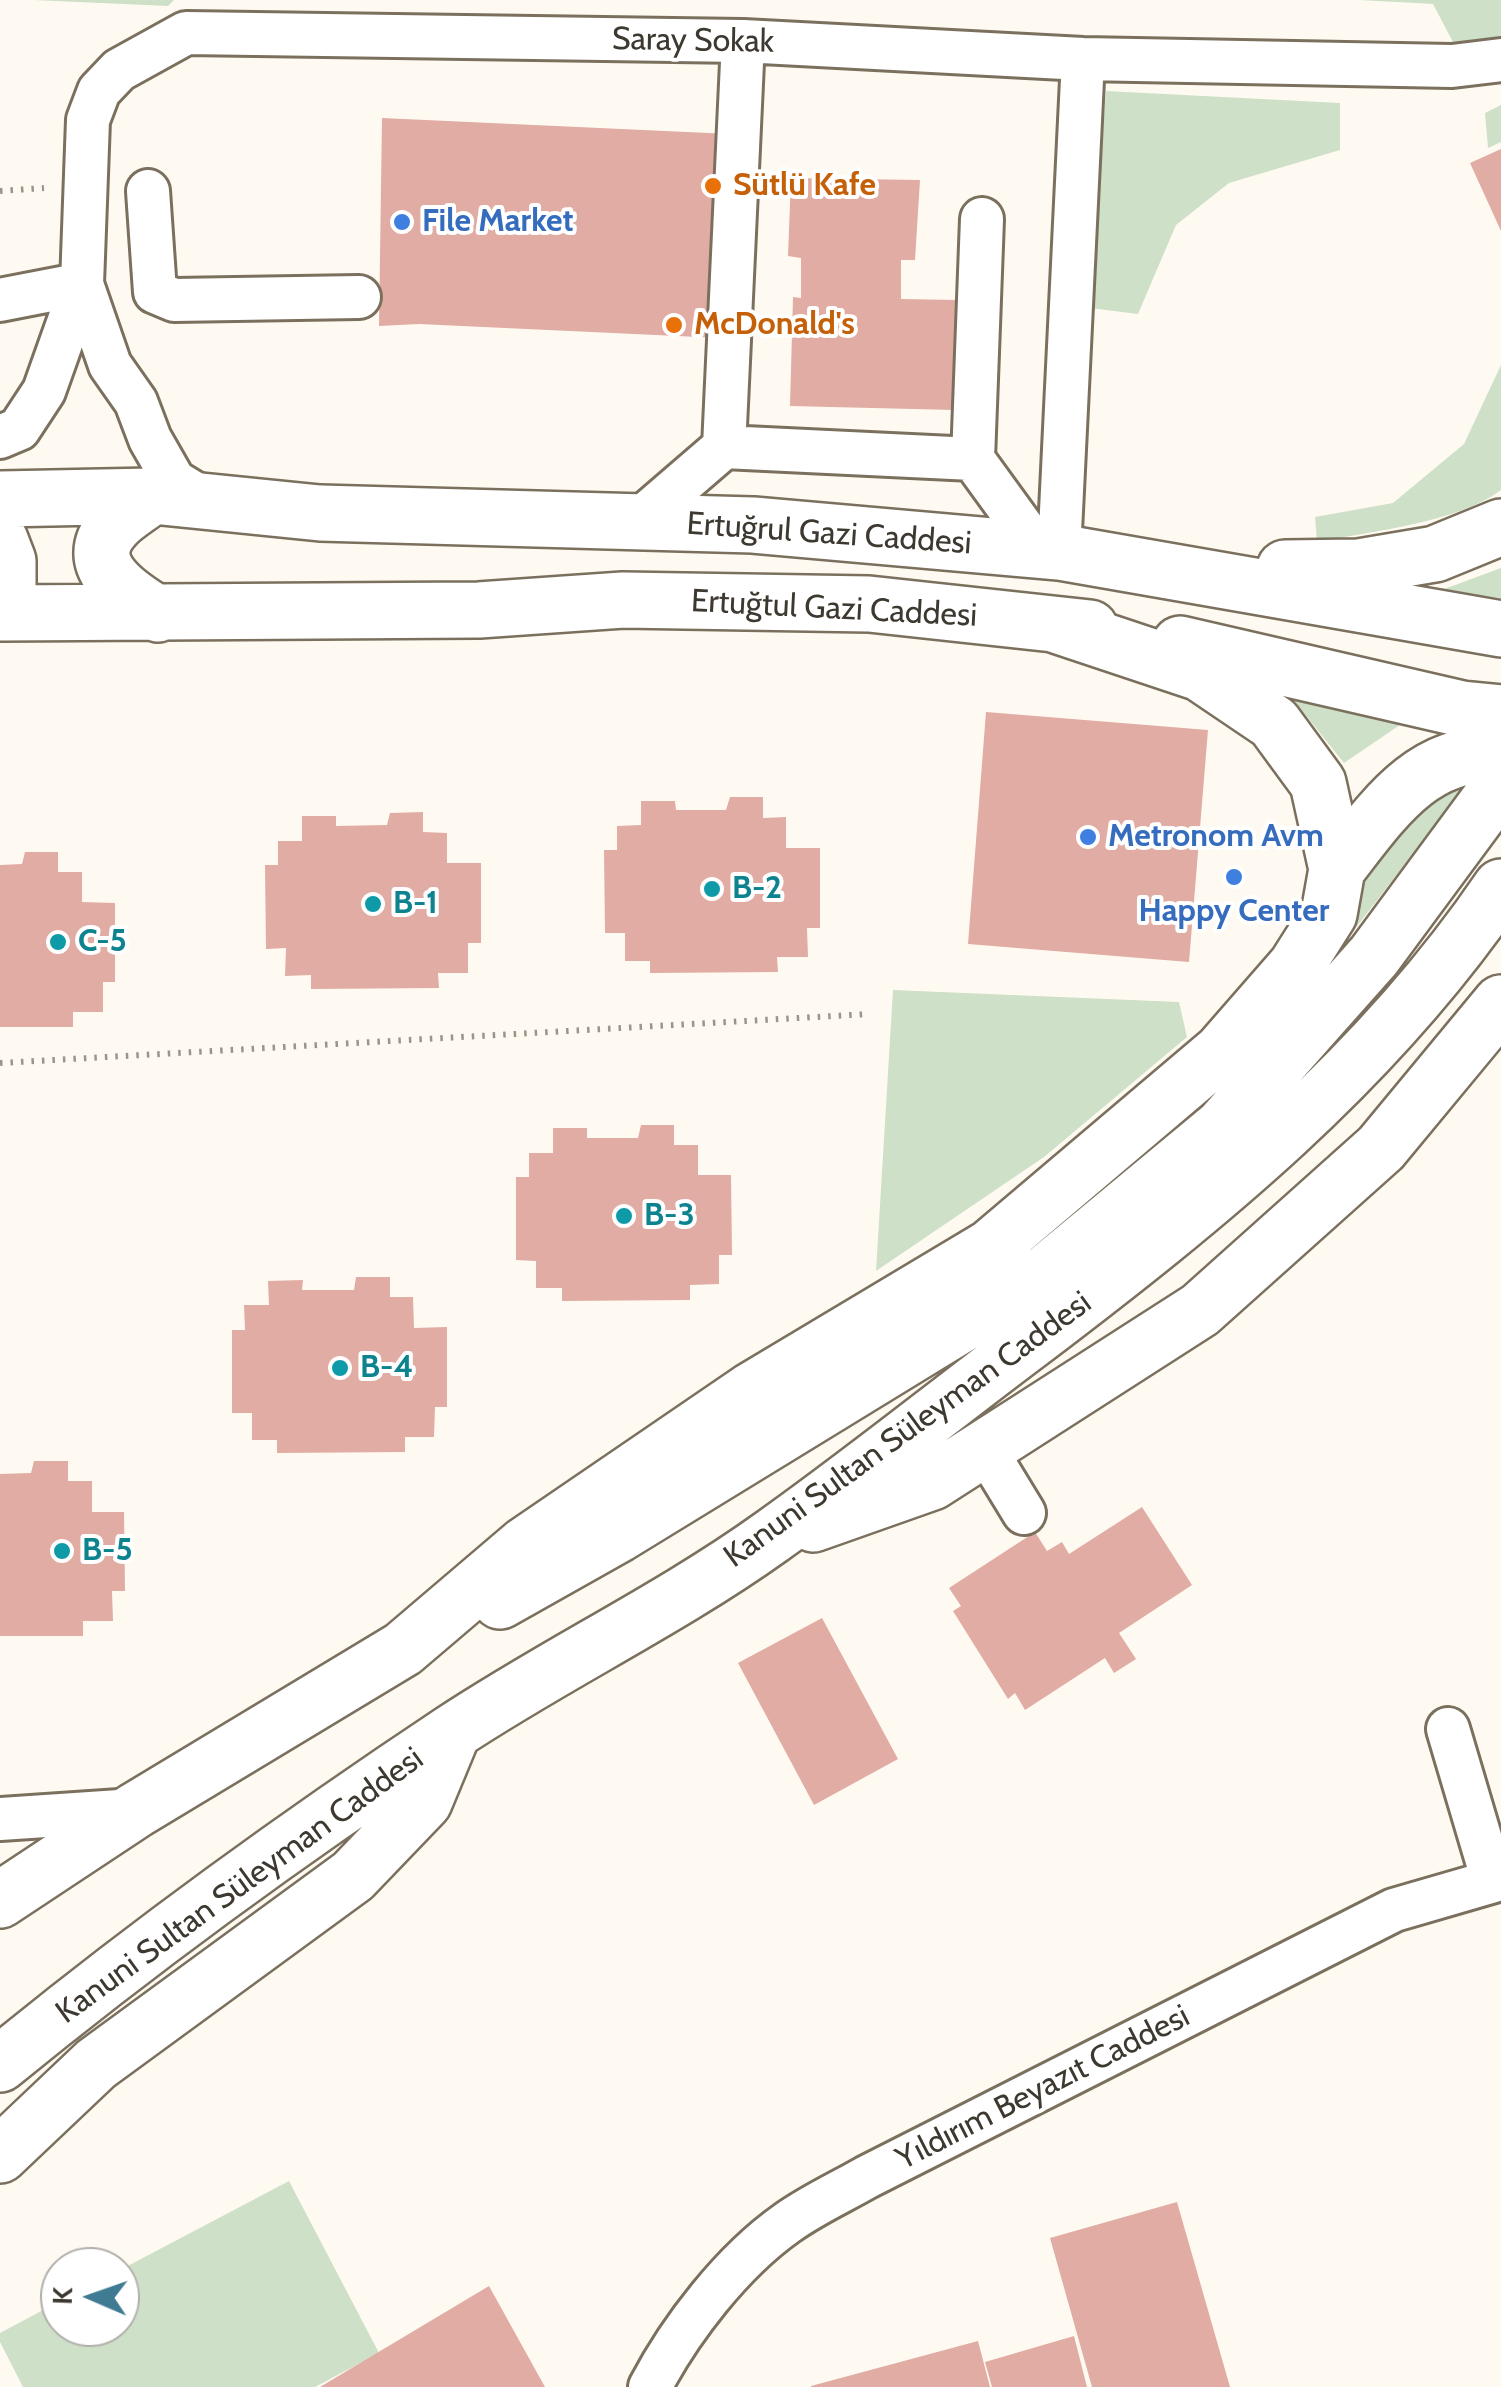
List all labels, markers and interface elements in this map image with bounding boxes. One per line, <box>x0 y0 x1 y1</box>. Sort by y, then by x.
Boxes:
street label: Saray Sokak <box>612 20 774 62</box>
place label: Sütlü Kafe <box>733 167 876 205</box>
marker: Sütlü Kafe <box>702 175 724 197</box>
place label: File Market <box>422 203 573 241</box>
marker: File Market <box>391 211 413 233</box>
place label: McDonald's <box>694 306 855 344</box>
marker: McDonald's <box>663 314 685 336</box>
street label: Ertuğrul Gazi Caddesi <box>685 505 973 563</box>
street label: Ertuğtul Gazi Caddesi <box>690 582 978 636</box>
place label: Metronom Avm <box>1108 818 1324 856</box>
marker: Metronom Avm <box>1077 826 1099 848</box>
marker: Happy Center <box>1223 866 1245 888</box>
place label: B-2 <box>732 870 782 908</box>
marker: B-2 <box>701 878 723 900</box>
place label: B-1 <box>393 885 438 923</box>
marker: B-1 <box>362 893 384 915</box>
place label: Happy Center <box>1139 893 1329 931</box>
place label: C-5 <box>78 923 127 961</box>
marker: C-5 <box>47 931 69 953</box>
place label: B-3 <box>644 1197 695 1235</box>
marker: B-3 <box>613 1205 635 1227</box>
street label: Kanuni Sultan Süleyman Caddesi <box>717 1284 1099 1576</box>
place label: B-4 <box>360 1349 413 1387</box>
marker: B-4 <box>329 1357 351 1379</box>
place label: B-5 <box>82 1532 133 1570</box>
marker: B-5 <box>51 1540 73 1562</box>
street label: Kanuni Sultan Süleyman Caddesi <box>49 1740 431 2032</box>
street label: Yıldırım Beyazıt Caddesi <box>890 1997 1196 2179</box>
north arrow <box>40 2247 140 2347</box>
text: K <box>45 2287 79 2305</box>

